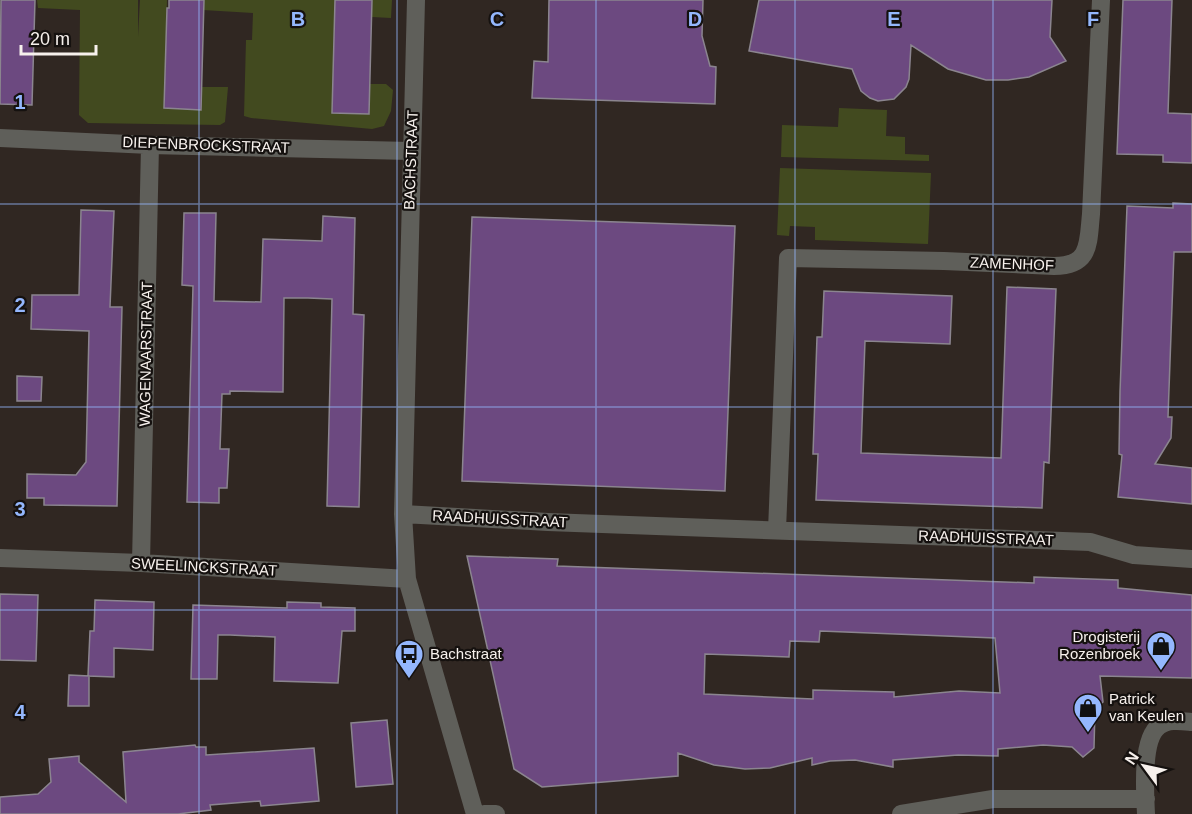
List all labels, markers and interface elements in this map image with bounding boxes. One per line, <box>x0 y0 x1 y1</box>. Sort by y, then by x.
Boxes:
text: B <box>291 8 305 30</box>
text: C <box>490 8 504 30</box>
text: D <box>688 8 702 30</box>
text: E <box>887 8 901 30</box>
text: F <box>1087 8 1099 30</box>
scale bar <box>21 18 96 56</box>
text: 20 m <box>30 29 70 49</box>
text: 1 <box>14 91 26 113</box>
street label: BACHSTRAAT <box>400 110 421 210</box>
street label: DIEPENBROCKSTRAAT <box>122 133 290 156</box>
street label: ZAMENHOF <box>970 254 1054 273</box>
street label: WAGENAARSTRAAT <box>136 281 155 427</box>
text: 2 <box>14 294 26 316</box>
text: 3 <box>14 498 26 520</box>
street label: RAADHUISSTRAAT <box>432 506 568 531</box>
street label: RAADHUISSTRAAT <box>918 527 1054 548</box>
street label: SWEELINCKSTRAAT <box>130 554 278 579</box>
place label: Drogisterij Rozenbroek <box>1059 628 1140 662</box>
shop icon: Drogisterij Rozenbroek <box>1145 630 1177 672</box>
bus stop icon: Bachstraat <box>393 638 425 680</box>
place label: Bachstraat <box>430 645 503 662</box>
place label: Patrick van Keulen <box>1109 690 1184 724</box>
shop icon: Patrick van Keulen <box>1072 692 1104 734</box>
text: 4 <box>14 701 26 723</box>
north arrow <box>1114 736 1174 796</box>
text: N <box>1122 749 1142 768</box>

